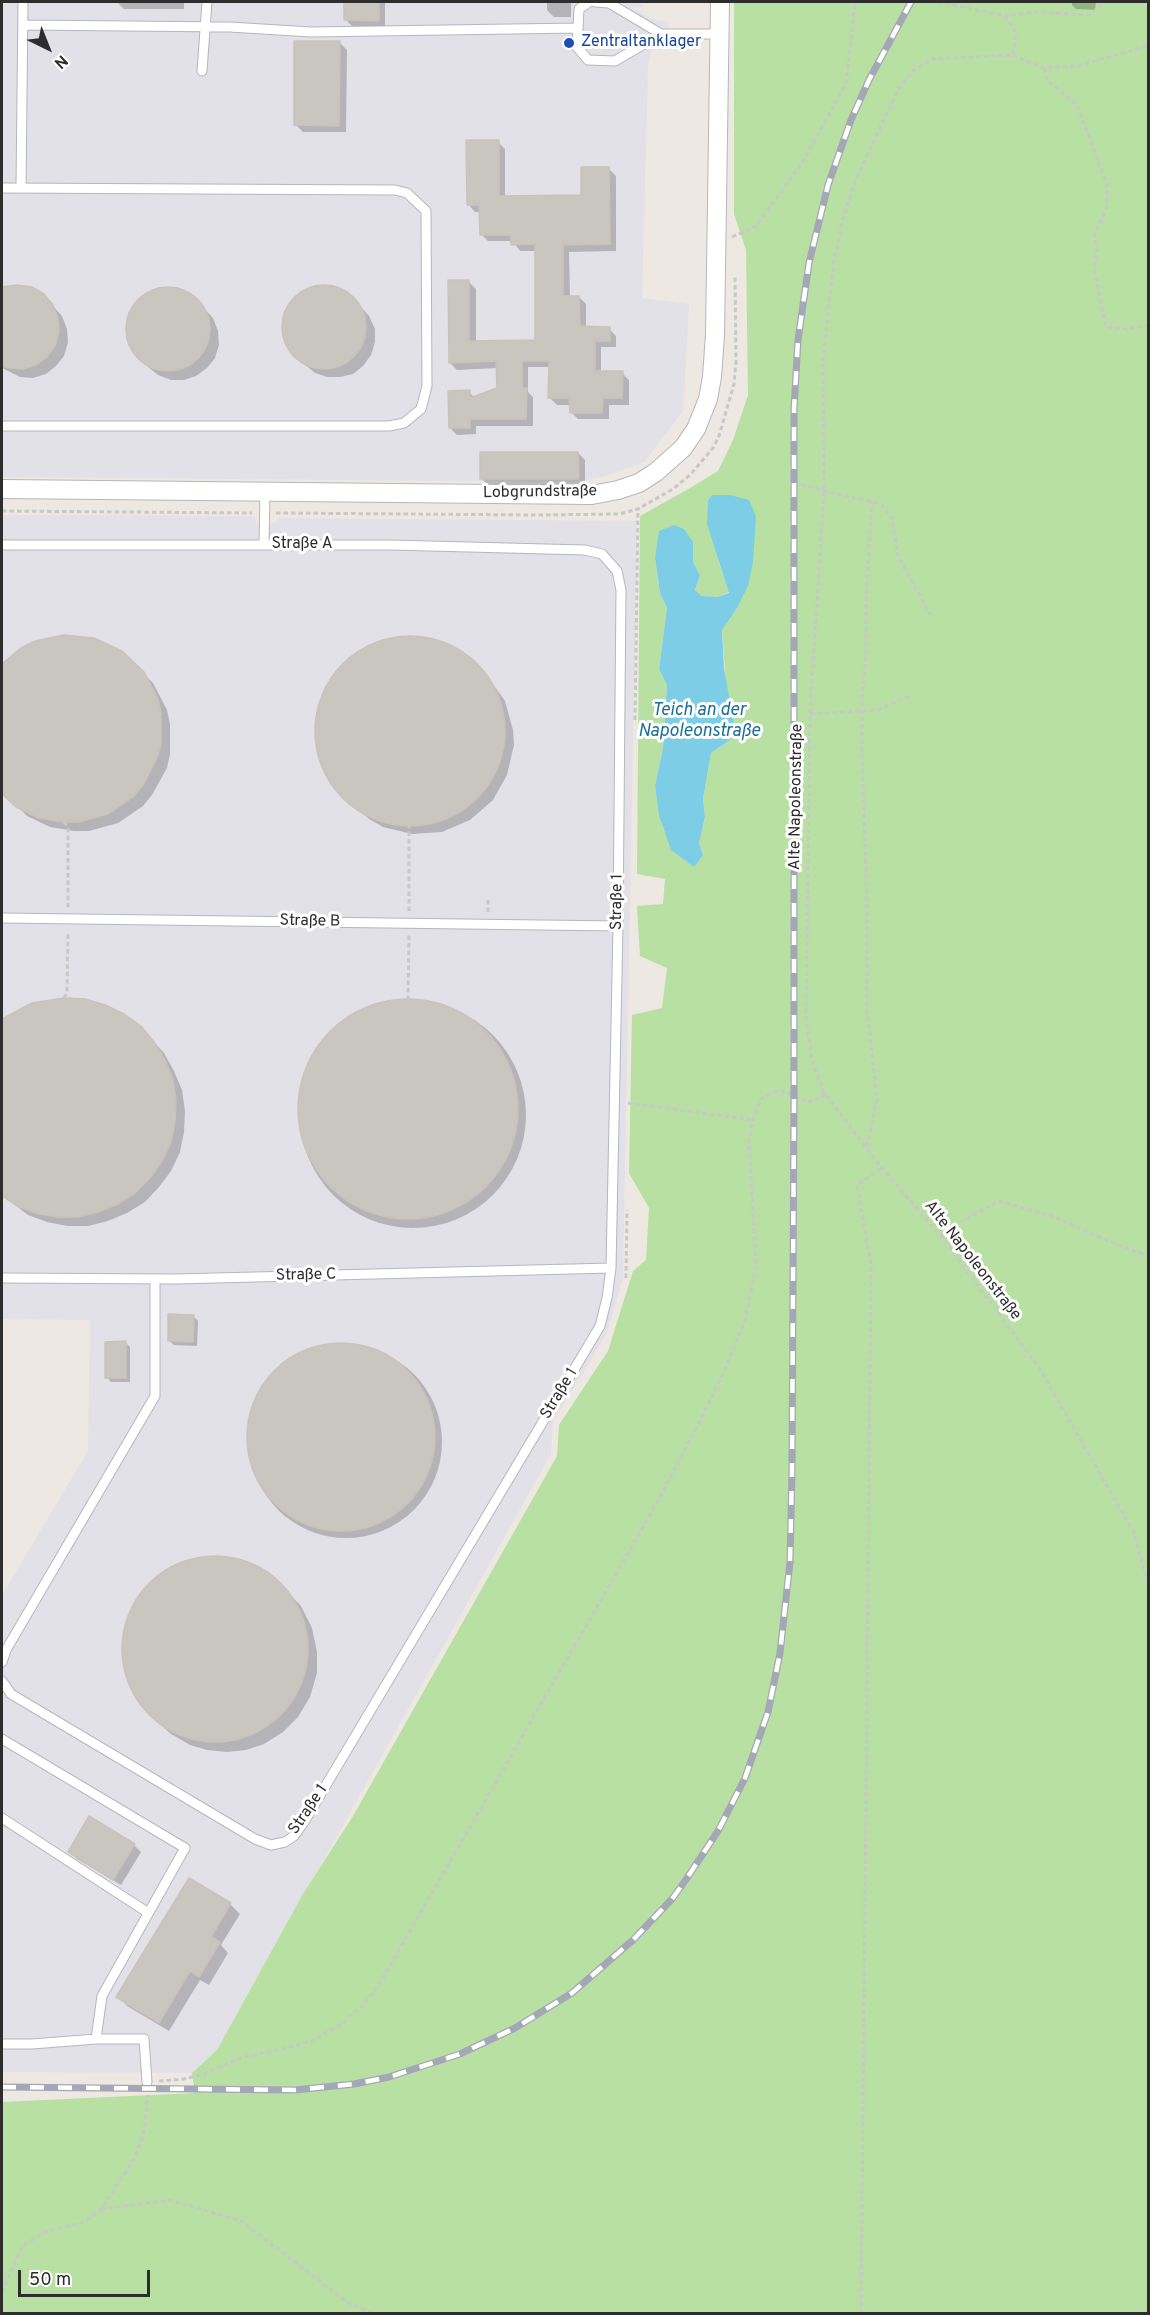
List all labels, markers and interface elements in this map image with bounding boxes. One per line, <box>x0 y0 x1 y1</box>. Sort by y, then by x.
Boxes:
north arrow <box>18 18 78 78</box>
place label: Zentraltanklager <box>581 33 701 53</box>
marker: Zentraltanklager <box>562 36 576 50</box>
text: N <box>49 50 71 72</box>
street label: Lobgrundstraße <box>483 482 597 504</box>
street label: Straße A <box>271 535 333 555</box>
water label: Teich an der Napoleonstraße <box>638 700 760 742</box>
street label: Alte Napoleonstraße <box>786 724 808 870</box>
street label: Straße 1 <box>608 874 628 930</box>
street label: Straße B <box>279 912 341 932</box>
street label: Alte Napoleonstraße <box>919 1197 1025 1325</box>
street label: Straße C <box>275 1266 337 1286</box>
street label: Straße 1 <box>537 1365 583 1423</box>
street label: Straße 1 <box>285 1781 333 1839</box>
scale bar <box>21 2258 153 2296</box>
text: 50 m <box>29 2269 71 2292</box>

